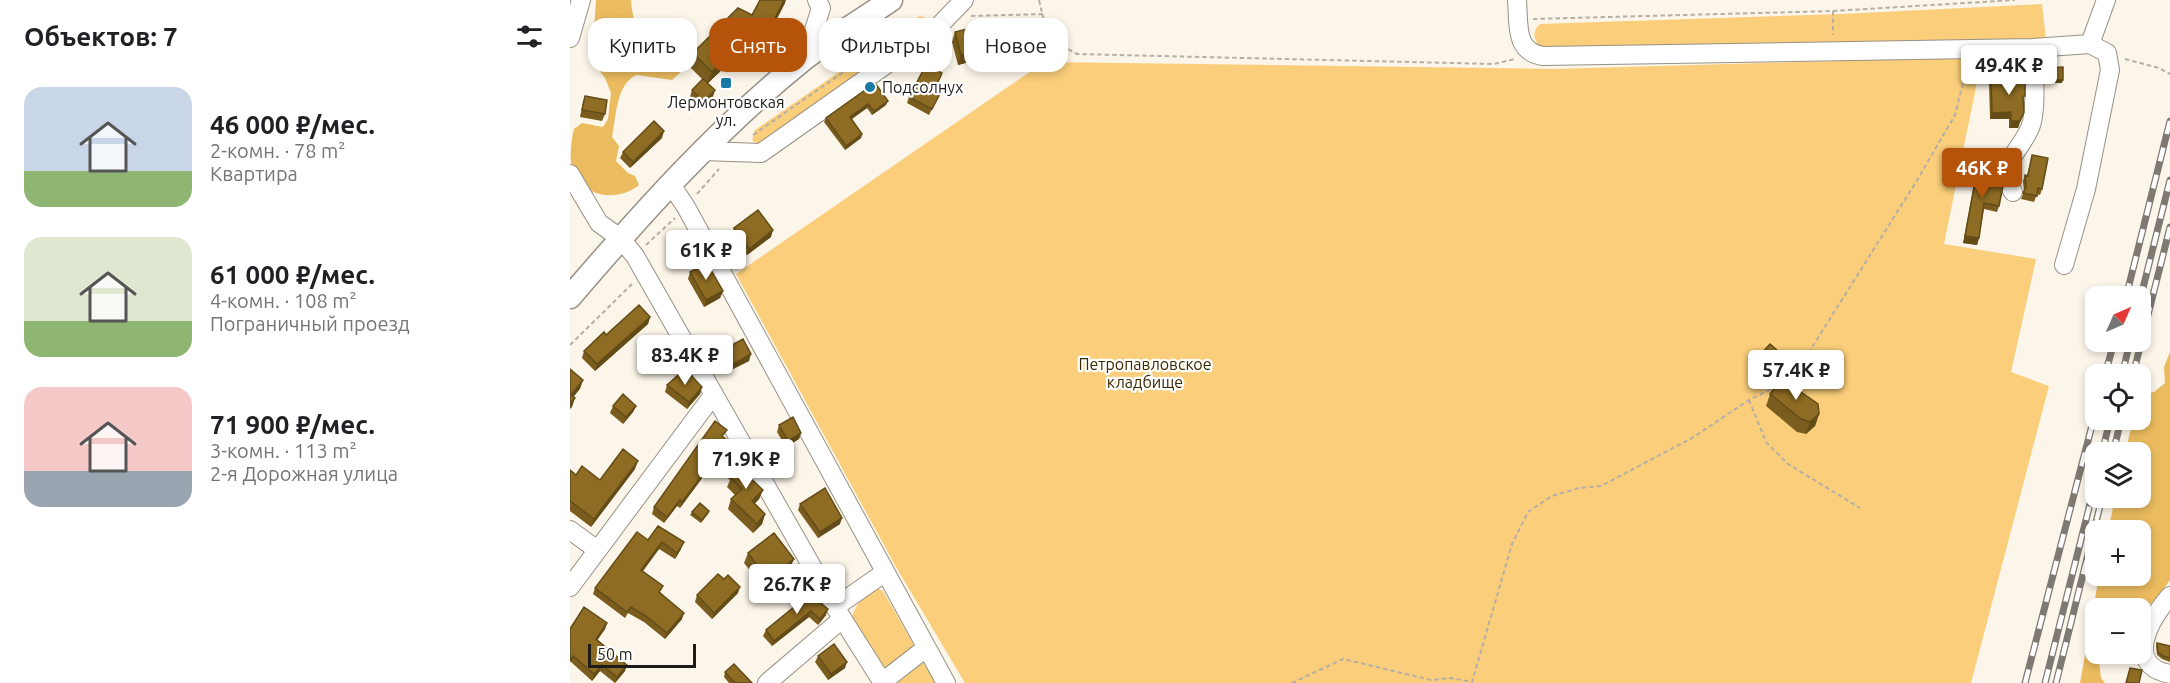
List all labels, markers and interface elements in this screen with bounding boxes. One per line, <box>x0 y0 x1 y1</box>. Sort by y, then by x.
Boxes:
chip: Купить <box>588 18 697 72</box>
chip: Снять <box>709 18 807 72</box>
chip: Фильтры <box>819 18 952 72</box>
chip: Новое <box>964 18 1068 72</box>
icon: filters <box>513 20 546 53</box>
text: Объектов: 7 <box>24 22 178 51</box>
pin: 49.4K ₽ <box>1954 45 2064 96</box>
text: 49.4K ₽ <box>1975 53 2043 76</box>
marker: Лермонтовская ул. <box>719 76 733 90</box>
place label: Подсолнух <box>882 78 963 96</box>
marker: Подсолнух <box>863 80 877 94</box>
place label: Лермонтовская ул. <box>667 93 785 129</box>
text: 46 000 ₽/мес. <box>210 110 375 139</box>
icon: home <box>72 111 144 183</box>
text: 2-комн. · 78 m² <box>210 139 345 162</box>
pin: 46K ₽ <box>1940 148 2024 199</box>
text: 46K ₽ <box>1956 156 2008 179</box>
text: Квартира <box>210 162 298 185</box>
pin: 61K ₽ <box>664 230 748 281</box>
text: 61K ₽ <box>680 238 732 261</box>
text: 61 000 ₽/мес. <box>210 260 375 289</box>
icon: home <box>72 261 144 333</box>
north arrow <box>2085 286 2151 352</box>
map controls <box>2085 286 2151 664</box>
text: 4-комн. · 108 m² <box>210 289 357 312</box>
text: Пограничный проезд <box>210 312 410 335</box>
pin: 83.4K ₽ <box>630 335 740 386</box>
text: 83.4K ₽ <box>651 343 719 366</box>
pin: 57.4K ₽ <box>1741 350 1851 401</box>
park label: Петропавловское кладбище <box>1078 355 1212 391</box>
text: 57.4K ₽ <box>1762 358 1830 381</box>
button: locate <box>2085 364 2151 430</box>
text: 71 900 ₽/мес. <box>210 410 375 439</box>
icon: home <box>72 411 144 483</box>
text: 3-комн. · 113 m² <box>210 439 357 462</box>
pin: 71.9K ₽ <box>691 439 801 490</box>
button: layers <box>2085 442 2151 508</box>
text: 71.9K ₽ <box>712 447 780 470</box>
text: 2-я Дорожная улица <box>210 462 398 485</box>
button: + <box>2085 520 2151 586</box>
pin: 26.7K ₽ <box>742 564 852 615</box>
text: 26.7K ₽ <box>763 572 831 595</box>
button: − <box>2085 598 2151 664</box>
scale bar <box>588 641 696 668</box>
text: 50 m <box>597 645 633 663</box>

